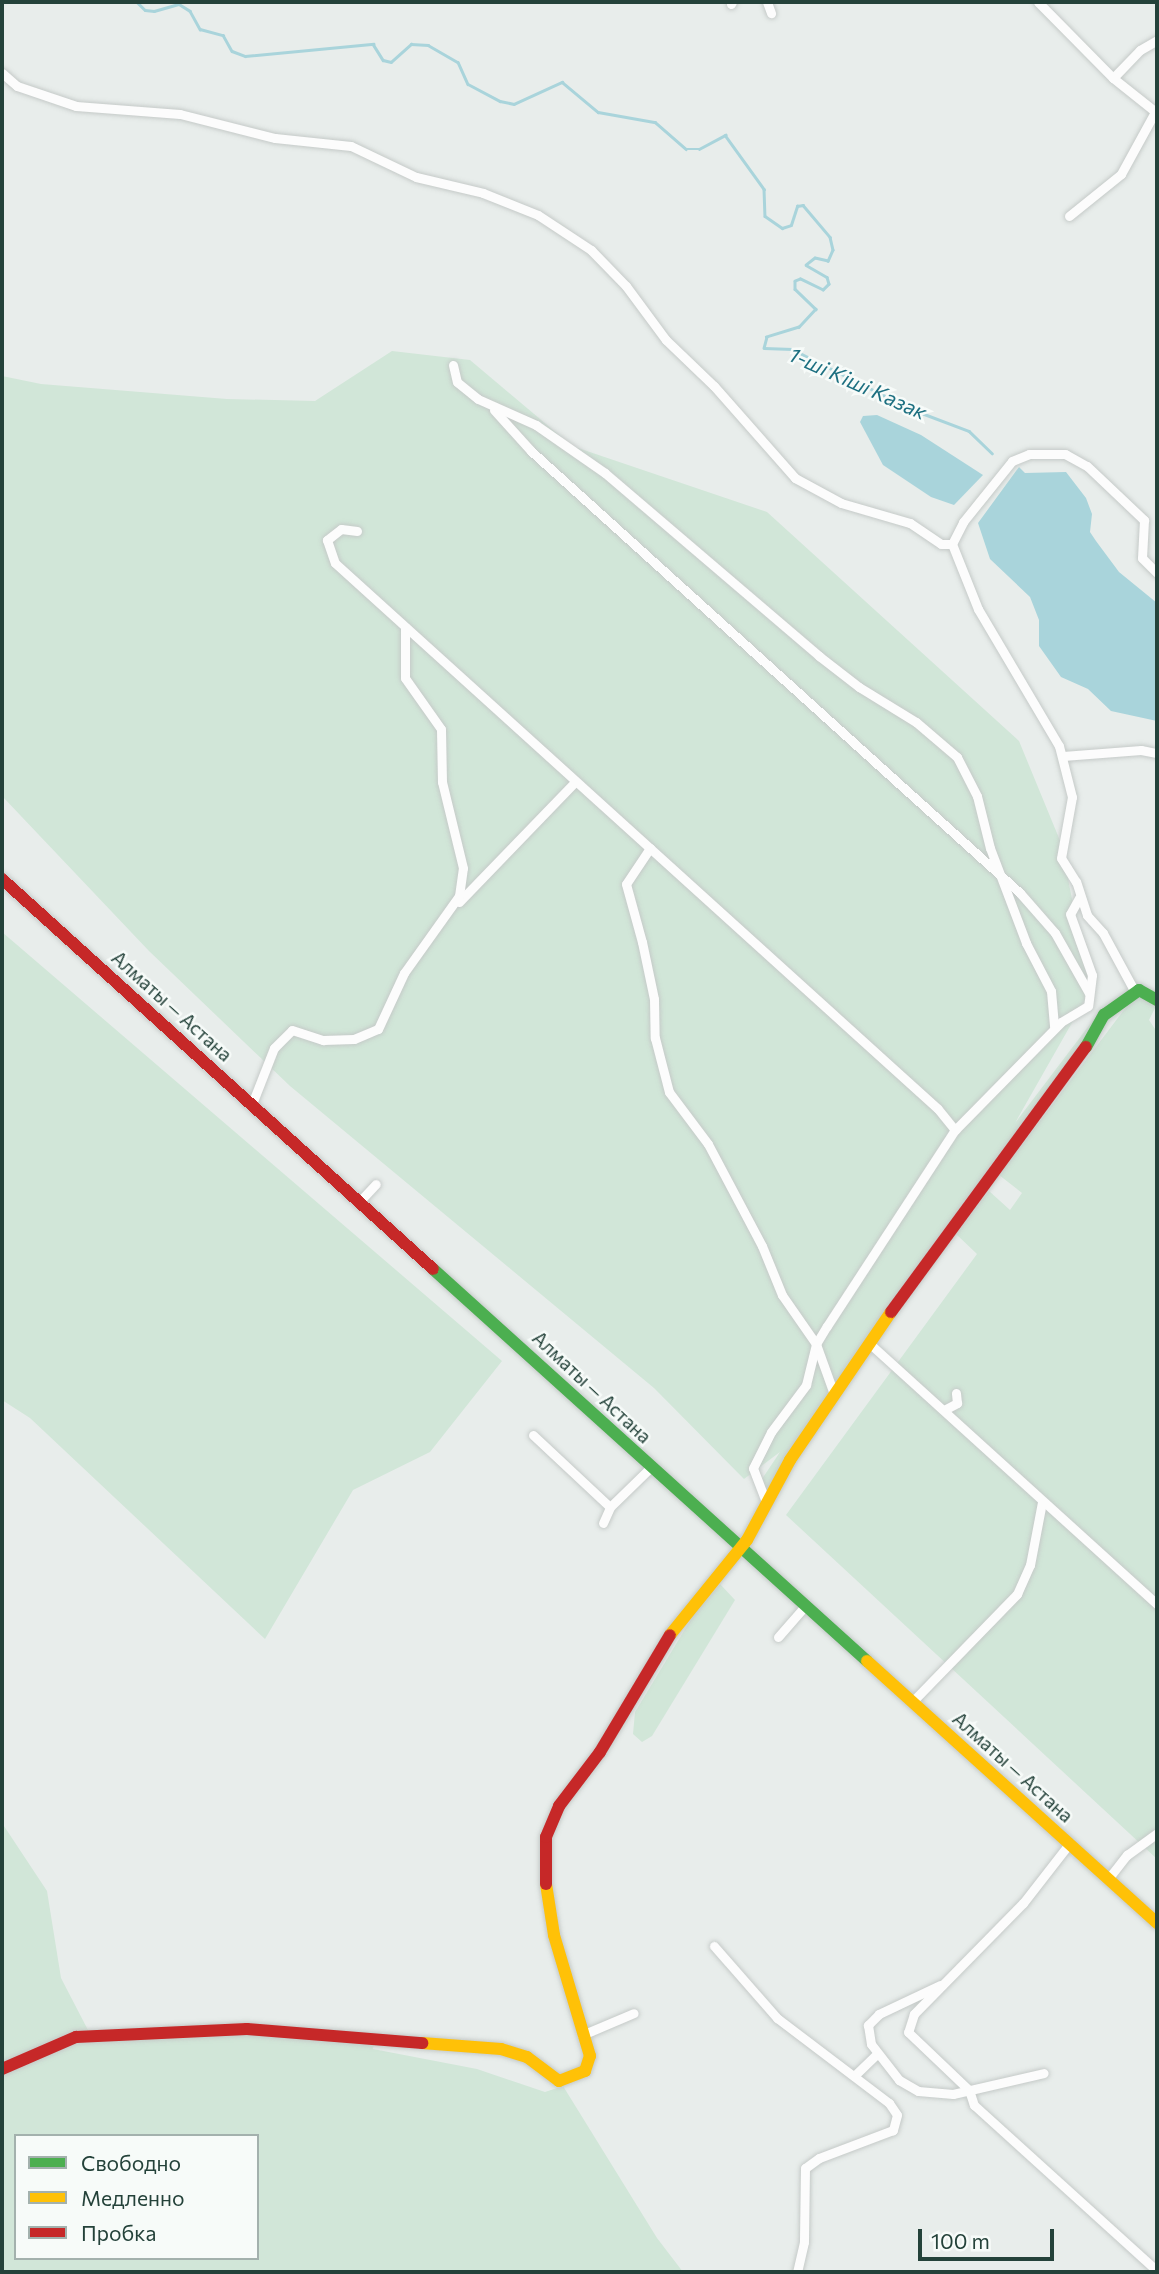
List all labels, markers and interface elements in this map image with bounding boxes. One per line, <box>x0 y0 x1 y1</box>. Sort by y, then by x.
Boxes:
water label: 1-ші Кіші Казак <box>785 341 931 425</box>
street label: Алматы — Астана <box>107 946 237 1066</box>
street label: Алматы — Астана <box>528 1326 656 1448</box>
street label: Алматы — Астана <box>948 1707 1078 1827</box>
legend <box>14 2134 259 2260</box>
text: Свободно <box>81 2150 181 2175</box>
text: Медленно <box>81 2185 185 2210</box>
scale bar <box>921 2214 1058 2258</box>
text: Пробка <box>81 2220 156 2245</box>
text: 100 m <box>931 2228 990 2253</box>

